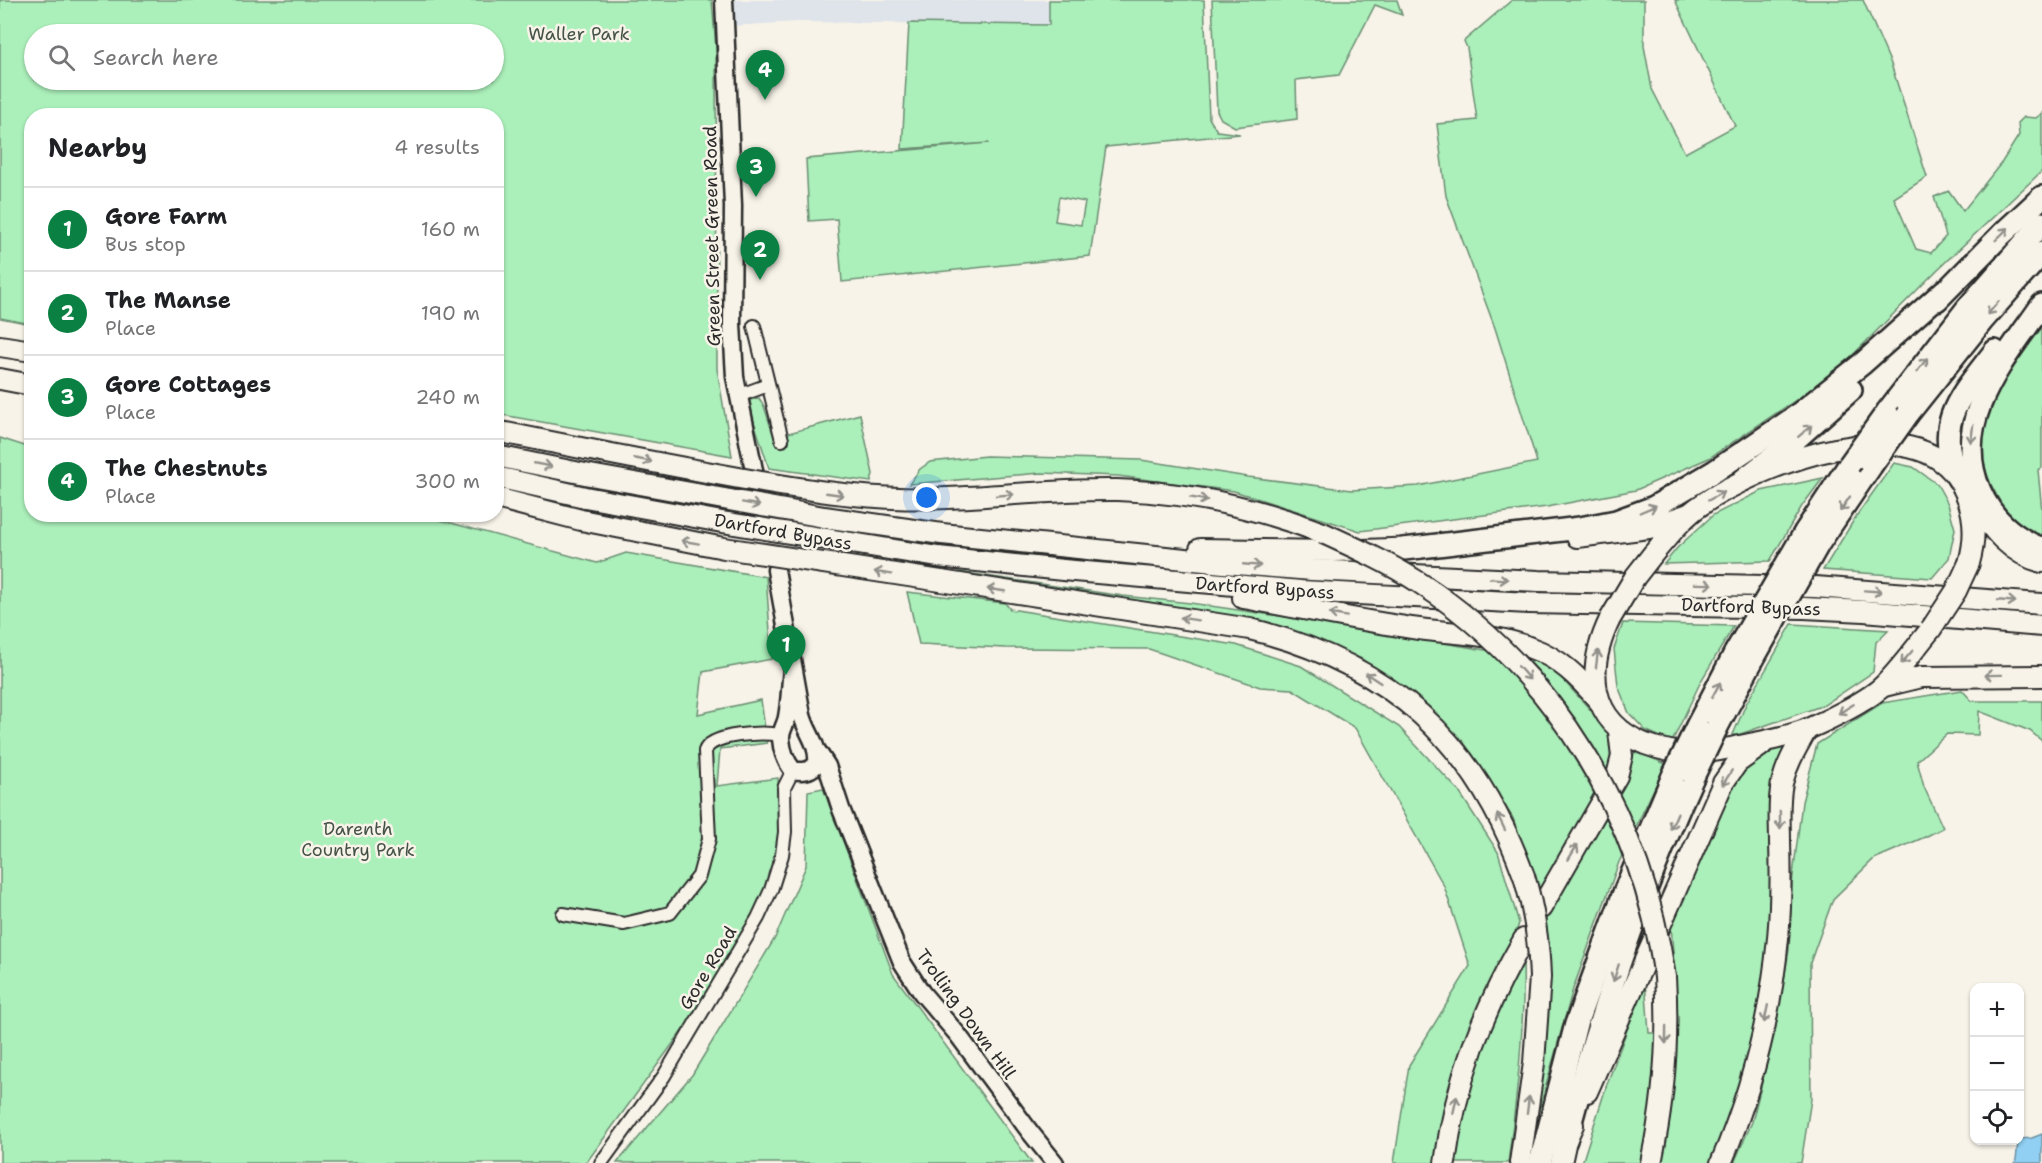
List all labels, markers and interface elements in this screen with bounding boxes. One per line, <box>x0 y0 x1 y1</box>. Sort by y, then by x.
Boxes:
park label: Waller Park <box>528 22 630 46</box>
search box <box>24 24 504 90</box>
icon: search <box>45 41 78 74</box>
text: Search here <box>93 43 219 72</box>
pin: 4 <box>746 51 784 100</box>
street label: Green Street Green Road <box>698 125 726 347</box>
text: Nearby <box>48 130 147 165</box>
text: 4 results <box>394 134 480 160</box>
pin: 3 <box>736 148 776 197</box>
text: Gore Farm <box>105 202 227 231</box>
text: 1 <box>63 216 72 242</box>
text: 160 m <box>421 216 480 242</box>
one-way arrow <box>1994 227 2009 241</box>
pin: 2 <box>740 230 780 280</box>
text: Bus stop <box>105 231 186 257</box>
text: The Manse <box>105 286 231 315</box>
text: 2 <box>61 300 75 326</box>
text: 190 m <box>421 300 480 326</box>
one-way arrow <box>1986 300 2000 315</box>
text: Place <box>105 315 156 341</box>
one-way arrow <box>1916 357 1929 373</box>
text: Gore Cottages <box>105 370 271 399</box>
text: 3 <box>61 384 75 410</box>
text: 240 m <box>415 384 480 410</box>
text: Place <box>105 399 156 425</box>
one-way arrow <box>1797 424 1813 437</box>
one-way arrow <box>1966 424 1977 443</box>
text: The Chestnuts <box>105 454 268 483</box>
one-way arrow <box>633 455 653 466</box>
one-way arrow <box>533 460 553 471</box>
text: 4 <box>61 468 75 494</box>
text: 300 m <box>414 468 480 494</box>
text: Place <box>105 483 156 509</box>
your location <box>912 483 941 512</box>
one-way arrow <box>825 488 845 499</box>
one-way arrow <box>994 489 1014 500</box>
one-way arrow <box>1707 490 1724 502</box>
one-way arrow <box>1189 493 1209 504</box>
one-way arrow <box>1839 495 1851 512</box>
one-way arrow <box>741 499 761 510</box>
one-way arrow <box>1638 503 1657 514</box>
street label: Dartford Bypass <box>712 508 854 556</box>
one-way arrow <box>681 536 701 547</box>
one-way arrow <box>1241 560 1261 571</box>
one-way arrow <box>874 568 893 579</box>
street label: Dartford Bypass <box>1194 571 1336 605</box>
one-way arrow <box>1489 573 1509 585</box>
one-way arrow <box>1693 578 1713 590</box>
one-way arrow <box>987 584 1007 595</box>
one-way arrow <box>1863 586 1883 597</box>
street label: Dartford Bypass <box>1681 593 1821 621</box>
one-way arrow <box>1997 596 2017 607</box>
one-way arrow <box>1328 610 1348 621</box>
one-way arrow <box>1180 613 1200 624</box>
pin: 1 <box>766 626 806 675</box>
one-way arrow <box>1592 649 1603 669</box>
one-way arrow <box>1901 649 1915 665</box>
one-way arrow <box>1517 665 1531 680</box>
one-way arrow <box>1984 669 2004 681</box>
one-way arrow <box>1365 672 1382 684</box>
one-way arrow <box>1711 681 1722 699</box>
one-way arrow <box>1838 704 1855 716</box>
one-way arrow <box>1720 769 1732 786</box>
one-way arrow <box>1774 810 1786 830</box>
one-way arrow <box>1668 812 1679 830</box>
one-way arrow <box>1495 813 1507 831</box>
park label: Darenth Country Park <box>301 817 415 862</box>
one-way arrow <box>1567 844 1579 861</box>
street label: Gore Road <box>674 922 742 1014</box>
street label: Trolling Down Hill <box>911 944 1022 1084</box>
one-way arrow <box>1610 963 1621 982</box>
map controls <box>1970 983 2024 1145</box>
button: + <box>1970 983 2024 1037</box>
one-way arrow <box>1760 1004 1771 1024</box>
one-way arrow <box>1660 1024 1672 1044</box>
button: − <box>1970 1037 2024 1091</box>
button: locate <box>1970 1091 2024 1145</box>
one-way arrow <box>1450 1096 1462 1115</box>
one-way arrow <box>1523 1096 1534 1115</box>

